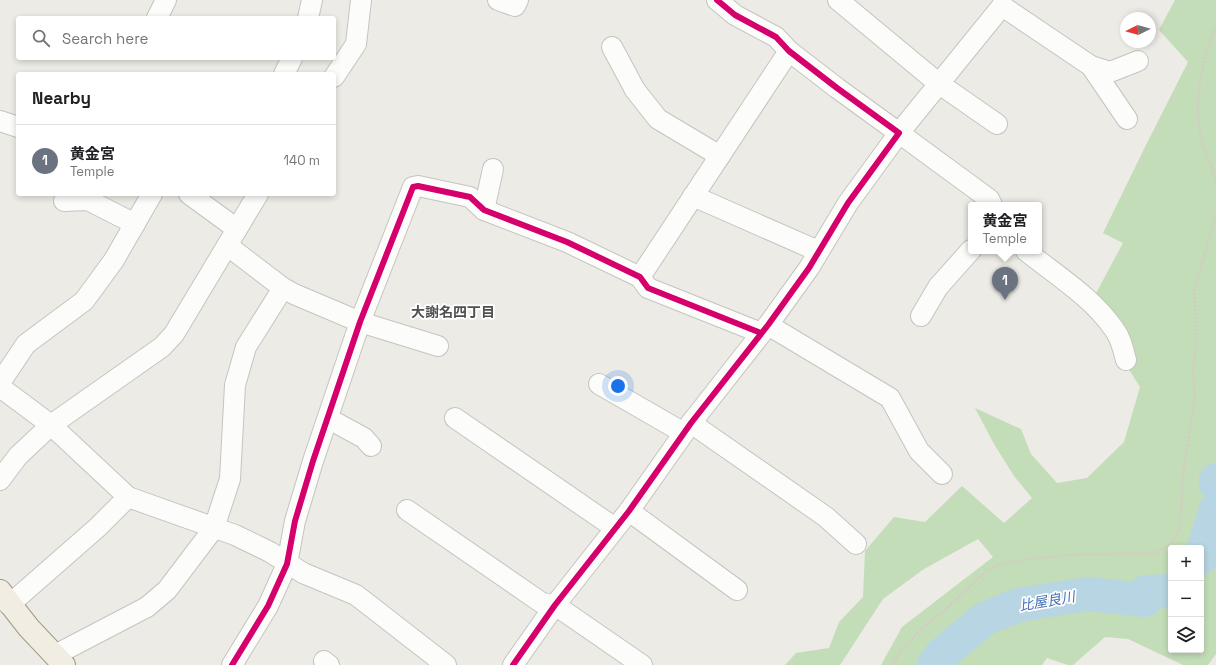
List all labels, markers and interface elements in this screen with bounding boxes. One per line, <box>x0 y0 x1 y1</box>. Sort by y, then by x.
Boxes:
north arrow <box>1120 12 1156 48</box>
search box <box>16 16 336 60</box>
icon: search <box>30 27 52 49</box>
text: Search here <box>62 29 148 48</box>
text: Nearby <box>32 87 91 109</box>
text: 黄金宮 <box>70 144 115 163</box>
text: 1 <box>42 152 48 169</box>
text: 140 m <box>284 152 320 169</box>
text: Temple <box>70 163 114 180</box>
popup <box>968 202 1042 254</box>
text: 黄金宮 <box>982 211 1028 230</box>
text: Temple <box>982 230 1027 247</box>
pin: 1 <box>992 267 1018 300</box>
district label: 大謝名四丁目 <box>411 303 495 321</box>
your location <box>608 376 628 396</box>
map controls <box>1168 545 1204 653</box>
button: + <box>1168 545 1204 581</box>
button: − <box>1168 581 1204 617</box>
water label: 比屋良川 <box>1018 587 1078 615</box>
button: layers <box>1168 617 1204 653</box>

